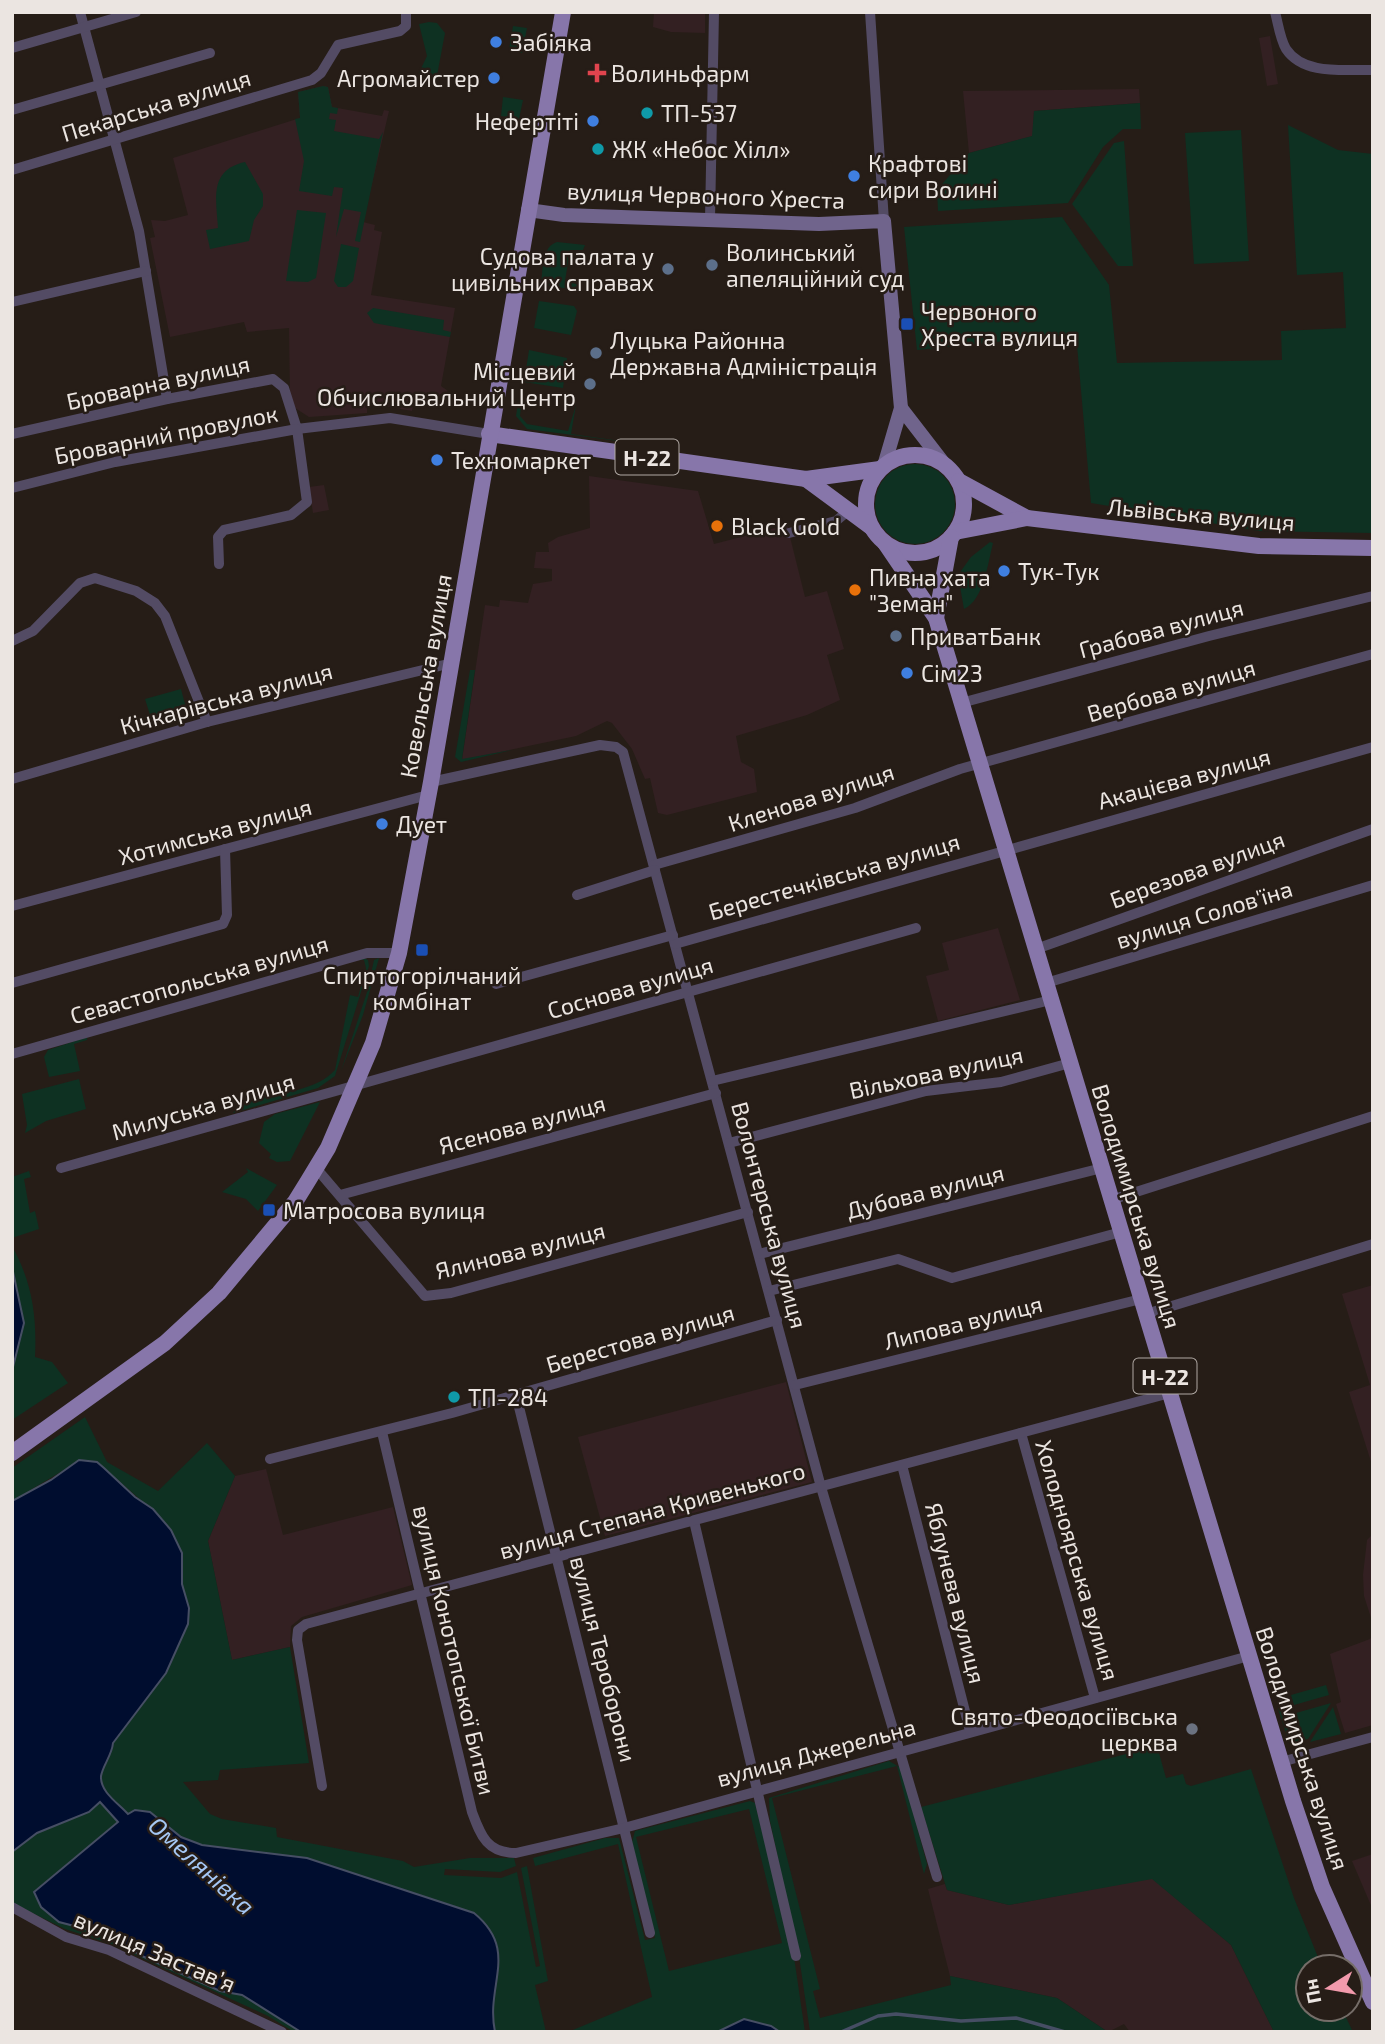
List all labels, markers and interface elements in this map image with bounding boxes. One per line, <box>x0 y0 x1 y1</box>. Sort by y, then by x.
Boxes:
place label: Забіяка <box>510 28 592 56</box>
marker: Забіяка <box>488 34 504 50</box>
place label: Волиньфарм <box>611 59 750 87</box>
street label: Пекарська вулиця <box>58 63 254 148</box>
place label: Агромайстер <box>337 64 480 92</box>
marker: Волиньфарм <box>589 65 605 81</box>
marker: Агромайстер <box>486 70 502 86</box>
place label: ТП-537 <box>661 99 737 127</box>
marker: ТП-537 <box>639 105 655 121</box>
place label: Нефертіті <box>475 107 579 135</box>
marker: Нефертіті <box>585 113 601 129</box>
place label: ЖК «Небос Хілл» <box>612 135 790 163</box>
marker: ЖК «Небос Хілл» <box>590 141 606 157</box>
place label: Крафтові сири Волині <box>868 149 998 203</box>
marker: Крафтові сири Волині <box>846 168 862 184</box>
street label: вулиця Червоного Хреста <box>566 176 846 215</box>
place label: Волинський апеляційний суд <box>726 238 904 293</box>
place label: Судова палата у цивільних справах <box>451 242 654 296</box>
marker: Волинський апеляційний суд <box>704 257 720 273</box>
marker: Судова палата у цивільних справах <box>660 261 676 277</box>
place label: Червоного Хреста вулиця <box>921 297 1078 352</box>
marker: Червоного Хреста вулиця <box>899 316 915 332</box>
place label: Луцька Районна Державна Адміністрація <box>610 326 877 380</box>
marker: Луцька Районна Державна Адміністрація <box>588 345 604 361</box>
street label: Броварна вулиця <box>64 349 253 416</box>
place label: Місцевий Обчислювальний Центр <box>317 357 576 411</box>
marker: Місцевий Обчислювальний Центр <box>582 376 598 392</box>
street label: Броварний провулок <box>52 399 280 470</box>
road number: Н-22 <box>616 440 678 475</box>
place label: Техномаркет <box>451 446 591 474</box>
marker: Техномаркет <box>429 452 445 468</box>
street label: Львівська вулиця <box>1106 492 1296 537</box>
place label: Black Gold <box>731 512 840 540</box>
marker: Black Gold <box>709 518 725 534</box>
place label: Тук-Тук <box>1018 557 1099 586</box>
place label: Пивна хата "Земан" <box>869 563 991 617</box>
marker: Тук-Тук <box>996 563 1012 579</box>
street label: Ковельська вулиця <box>393 572 458 780</box>
marker: Пивна хата "Земан" <box>847 582 863 598</box>
street label: Грабова вулиця <box>1076 593 1247 664</box>
place label: ПриватБанк <box>910 622 1041 650</box>
marker: ПриватБанк <box>888 628 904 644</box>
street label: Вербова вулиця <box>1084 653 1259 728</box>
street label: Кічкарівська вулиця <box>117 656 336 741</box>
place label: Сім23 <box>921 659 983 687</box>
marker: Сім23 <box>899 665 915 681</box>
street label: Акацієва вулиця <box>1095 741 1274 815</box>
street label: Кленова вулиця <box>724 757 898 838</box>
street label: Хотимська вулиця <box>115 792 315 871</box>
place label: Дует <box>396 810 447 839</box>
marker: Дует <box>374 816 390 832</box>
street label: Березова вулиця <box>1106 824 1288 915</box>
street label: Берестечківська вулиця <box>705 827 963 926</box>
street label: вулиця Солов'їна <box>1112 874 1296 955</box>
street label: Севастопольська вулиця <box>67 929 332 1030</box>
marker: Спиртогорілчаний комбінат <box>414 942 430 958</box>
street label: Соснова вулиця <box>544 950 716 1025</box>
place label: Спиртогорілчаний комбінат <box>323 961 521 1015</box>
street label: Вільхова вулиця <box>846 1040 1026 1105</box>
street label: Милуська вулиця <box>108 1067 298 1146</box>
street label: Володимирська вулиця <box>1086 1080 1188 1332</box>
street label: Ясенова вулиця <box>436 1088 609 1161</box>
street label: Волонтерська вулиця <box>725 1099 814 1332</box>
street label: Дубова вулиця <box>843 1158 1007 1225</box>
place label: Матросова вулиця <box>283 1196 485 1225</box>
marker: Матросова вулиця <box>261 1202 277 1218</box>
street label: Ялинова вулиця <box>432 1215 608 1286</box>
street label: Липова вулиця <box>881 1289 1045 1356</box>
street label: Берестова вулиця <box>543 1298 738 1379</box>
road number: Н-22 <box>1134 1358 1196 1394</box>
place label: ТП-284 <box>468 1383 548 1411</box>
marker: ТП-284 <box>446 1389 462 1405</box>
street label: Холодноярська вулиця <box>1029 1437 1126 1684</box>
street label: вулиця Степана Кривенького <box>496 1456 808 1565</box>
street label: Яблунева вулиця <box>919 1500 992 1687</box>
street label: вулиця Конотопської Битви <box>407 1502 502 1798</box>
street label: вулиця Тероборони <box>564 1553 643 1765</box>
street label: Володимирська вулиця <box>1249 1623 1356 1873</box>
place label: Свято-Феодосіївська церква <box>951 1702 1178 1756</box>
street label: вулиця Джерельна <box>713 1712 919 1793</box>
marker: Свято-Феодосіївська церква <box>1184 1721 1200 1737</box>
water label: Омелянівка <box>143 1810 261 1920</box>
street label: вулиця Заставʼя <box>70 1904 240 1999</box>
north arrow <box>1294 1953 1364 2023</box>
text: Пн <box>1298 1977 1325 2006</box>

